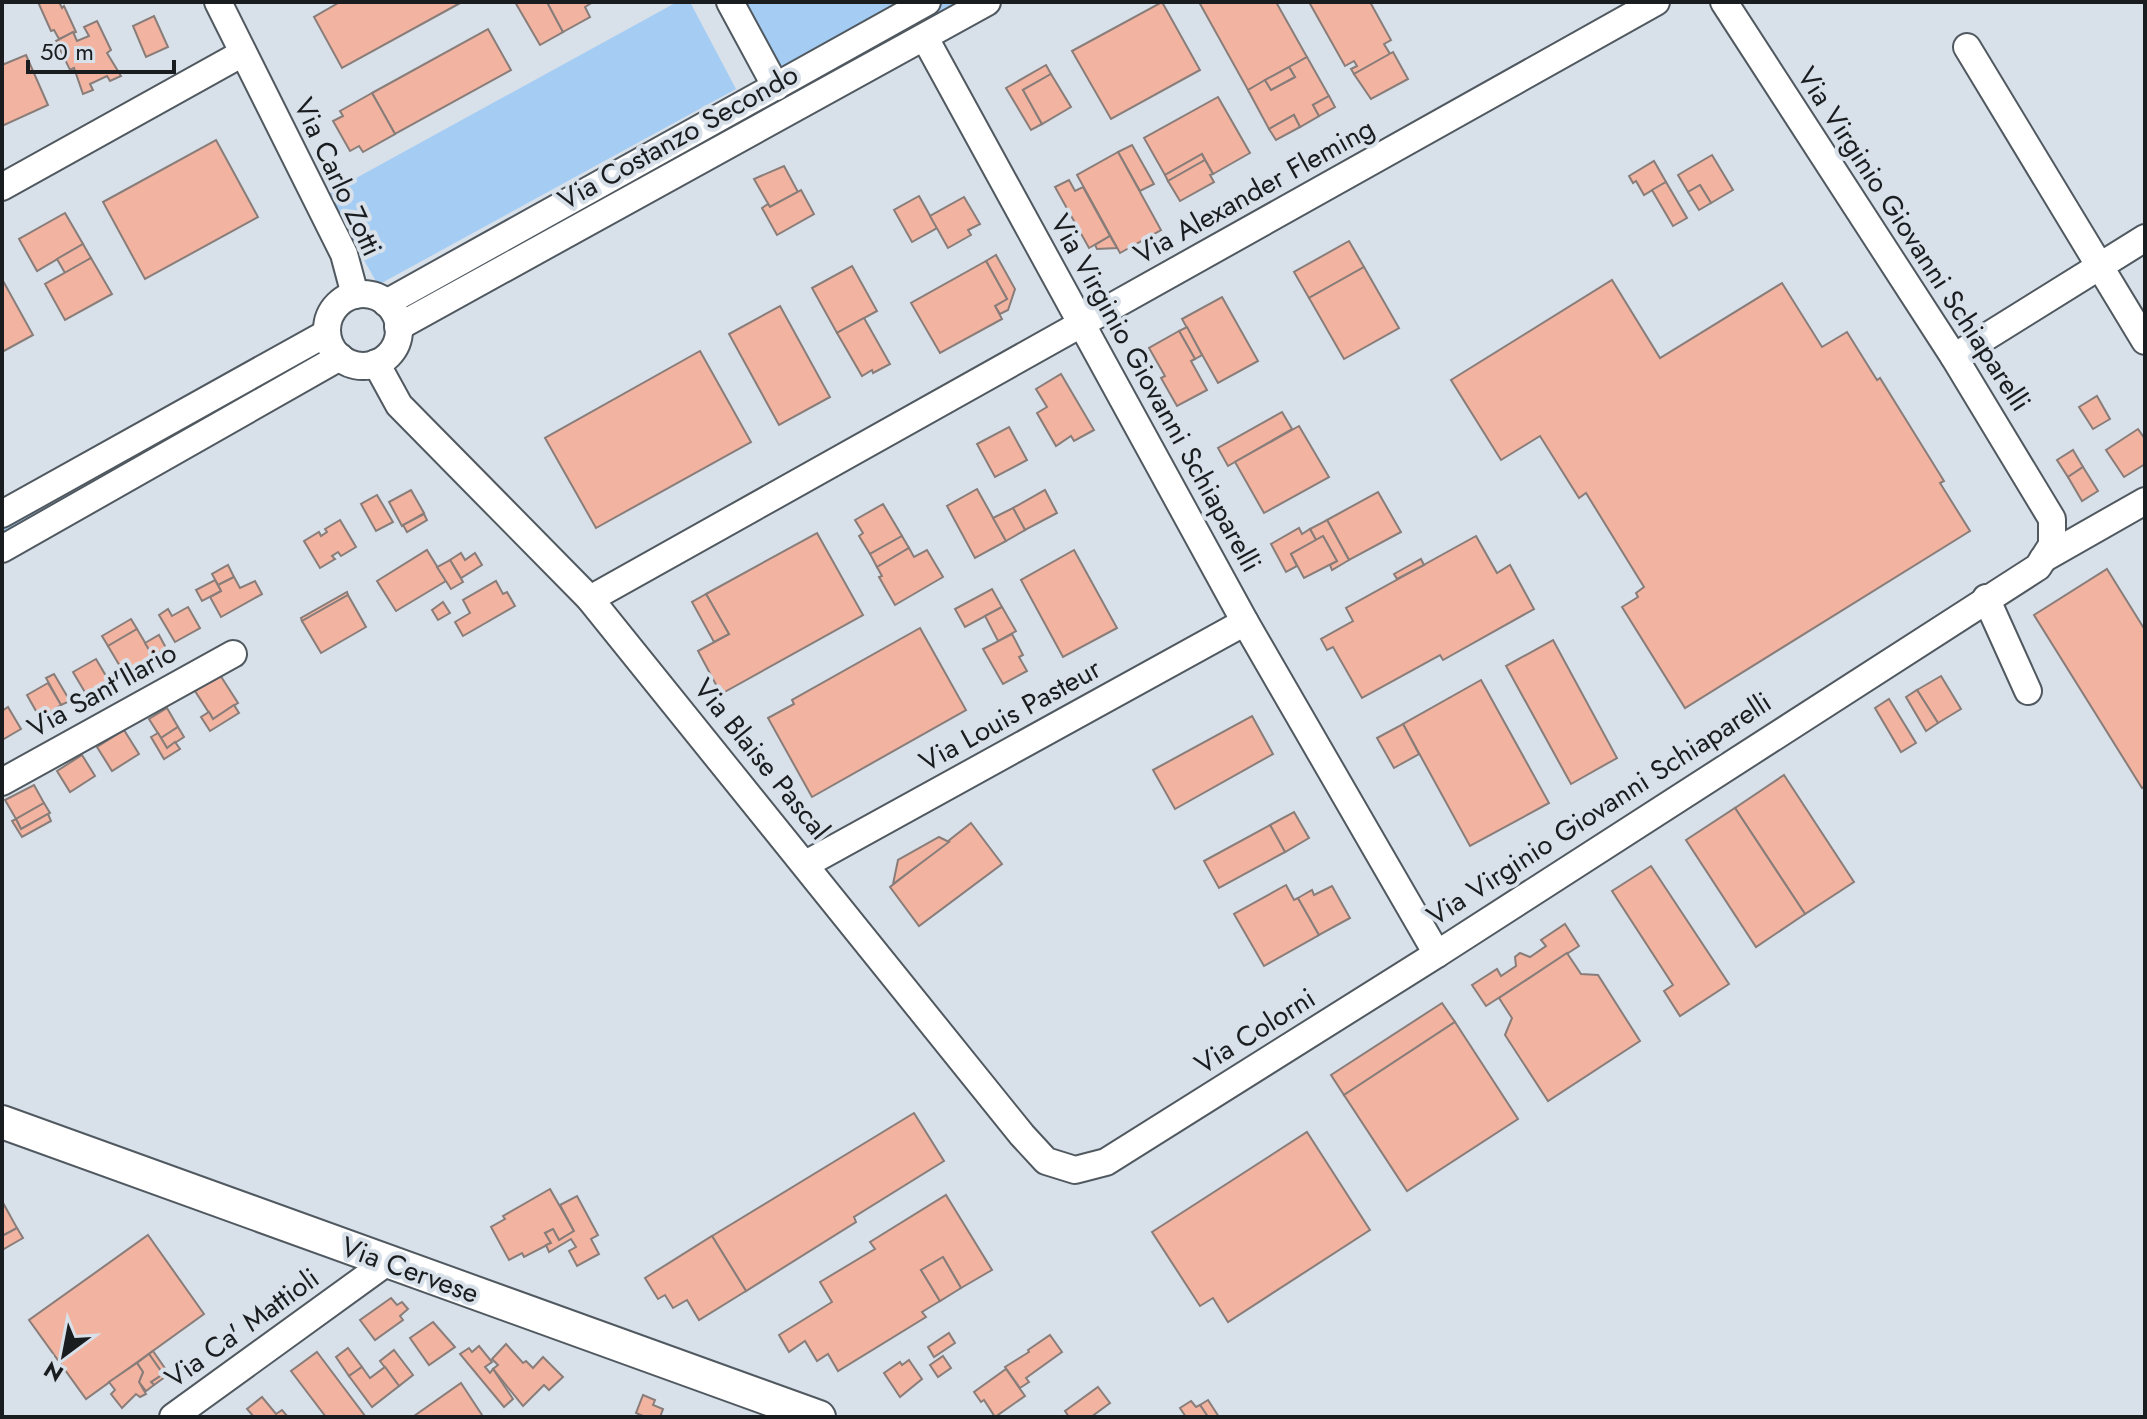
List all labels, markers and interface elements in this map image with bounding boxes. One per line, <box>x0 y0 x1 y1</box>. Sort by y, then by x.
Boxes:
scale bar <box>28 24 174 74</box>
text: 50 m <box>40 34 94 69</box>
street label: Via Costanzo Secondo <box>551 54 805 220</box>
street label: Via Virginio Giovanni Schiaparelli <box>1787 59 2041 419</box>
street label: Via Carlo Zotti <box>283 91 393 263</box>
street label: Via Alexander Fleming <box>1126 108 1382 274</box>
street label: Via Virginio Giovanni Schiaparelli <box>1040 207 1272 579</box>
street label: Via Sant'Ilario <box>20 632 184 748</box>
street label: Via Louis Pasteur <box>912 648 1109 782</box>
street label: Via Blaise Pascal <box>684 670 840 848</box>
street label: Via Virginio Giovanni Schiaparelli <box>1419 682 1779 936</box>
street label: Via Colorni <box>1187 978 1323 1084</box>
street label: Via Cervese <box>335 1226 485 1314</box>
street label: Via Ca' Mattioli <box>156 1258 328 1398</box>
north arrow <box>24 1315 104 1395</box>
text: N <box>38 1354 69 1390</box>

